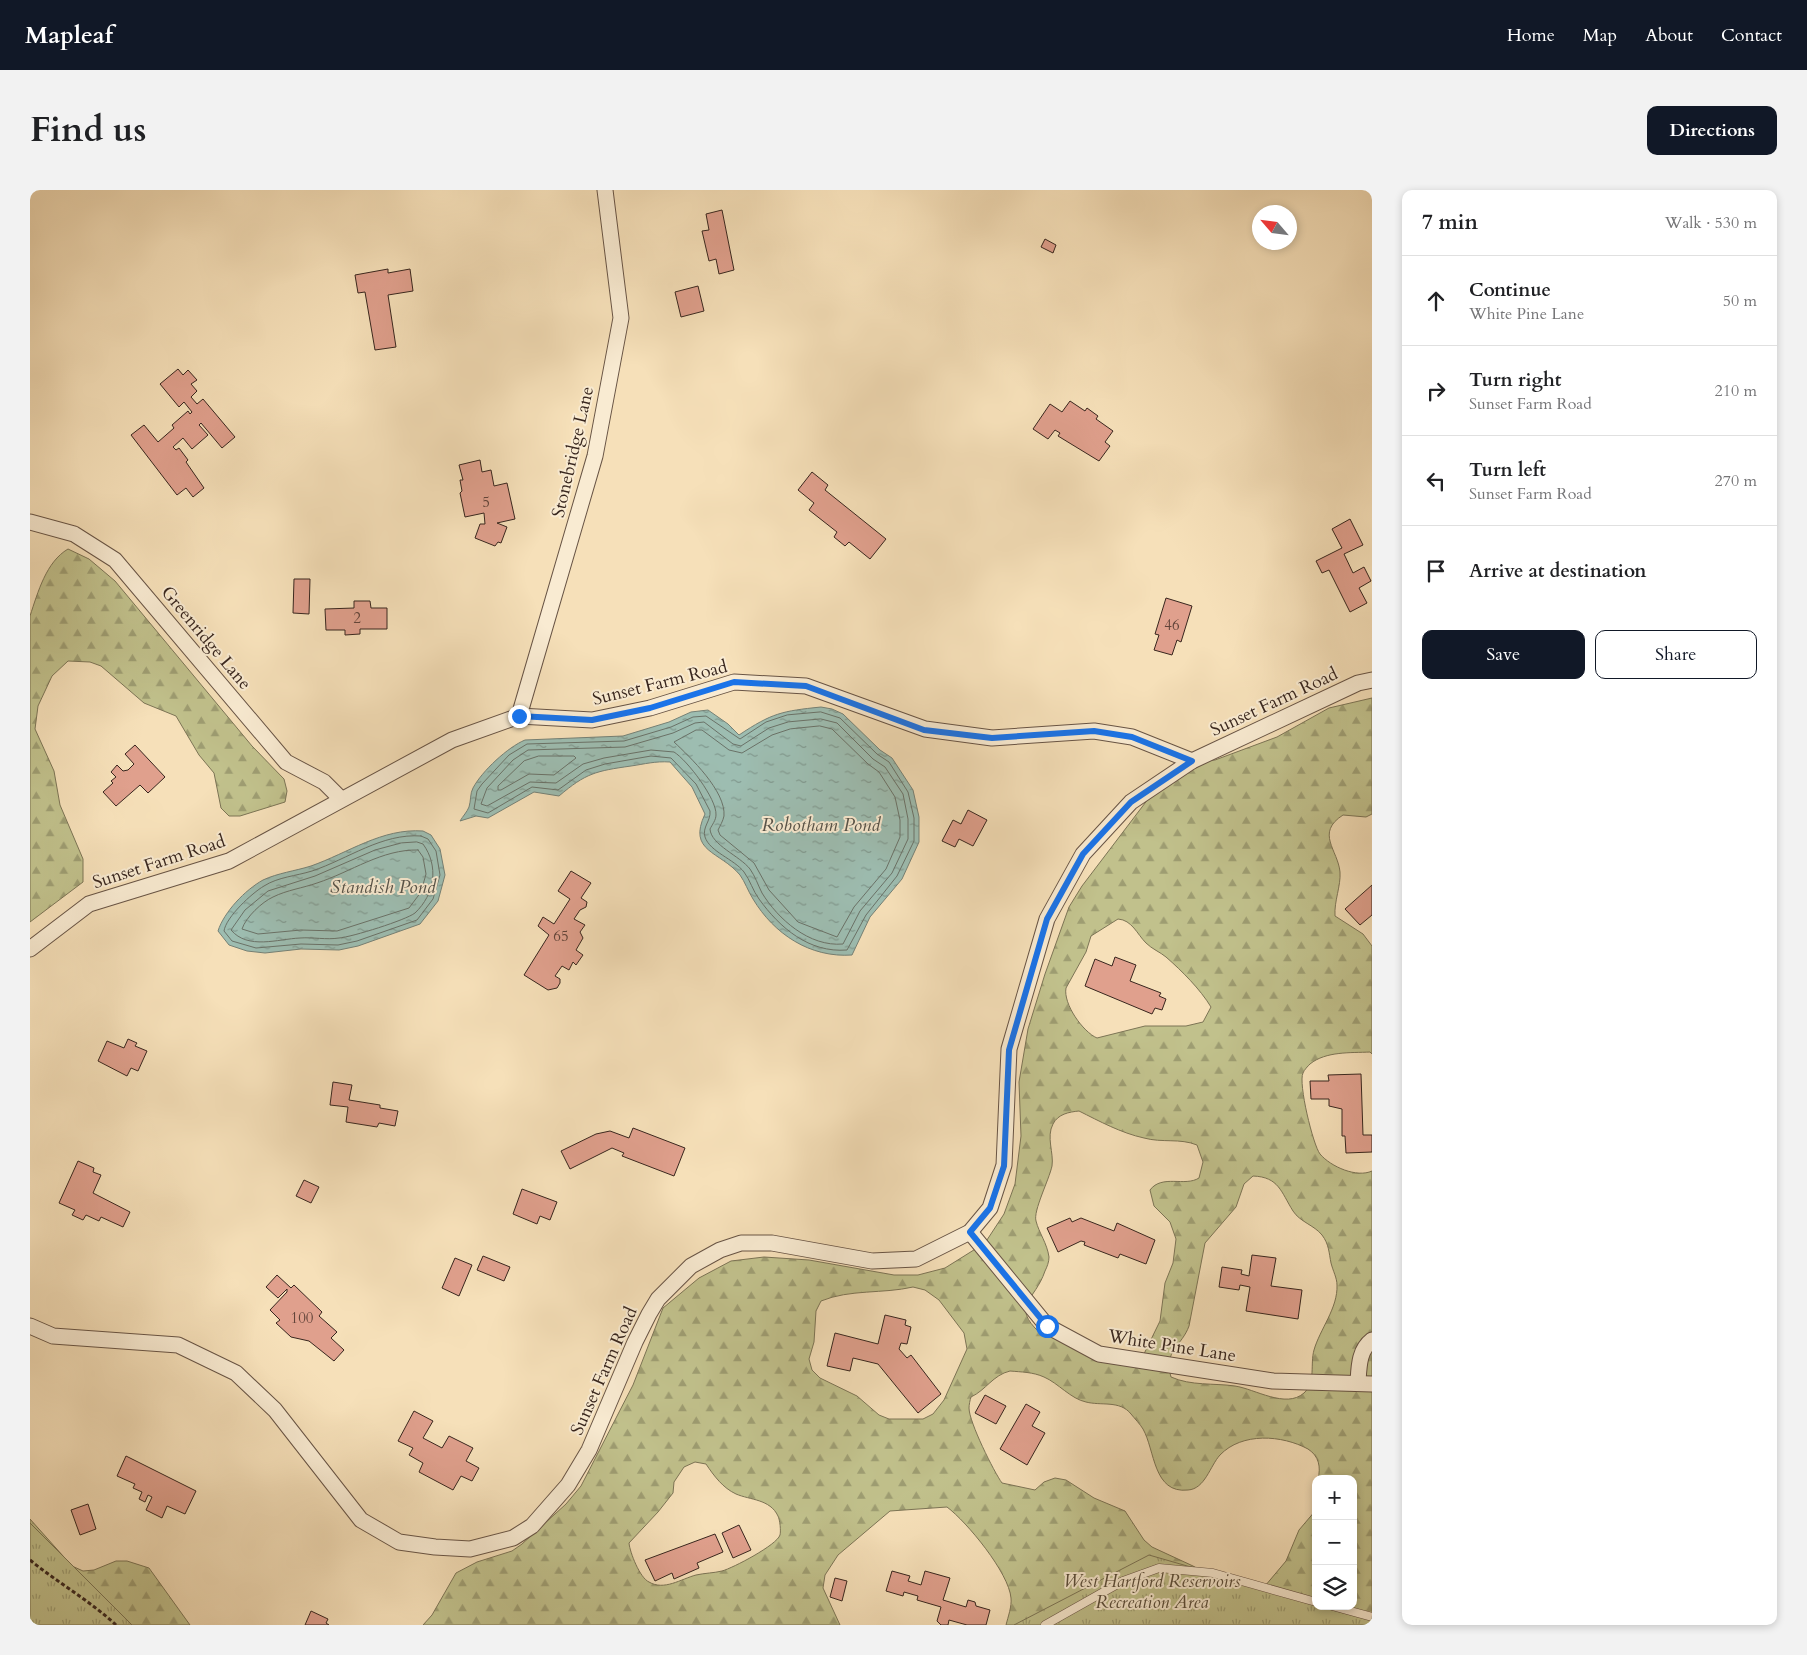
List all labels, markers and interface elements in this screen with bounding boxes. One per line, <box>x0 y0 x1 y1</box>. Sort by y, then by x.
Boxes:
text: Mapleaf <box>25 19 113 52</box>
text: Home <box>1507 23 1555 48</box>
text: Map <box>1583 23 1617 48</box>
text: About <box>1645 23 1693 48</box>
text: Contact <box>1721 23 1782 48</box>
text: Find us <box>30 106 146 154</box>
button: Directions <box>1647 106 1777 155</box>
north arrow <box>1252 205 1297 250</box>
text: 7 min <box>1422 208 1478 237</box>
text: Walk · 530 m <box>1665 212 1757 234</box>
text: Continue <box>1469 277 1551 303</box>
icon: ahead <box>1422 287 1450 315</box>
text: 50 m <box>1723 290 1757 312</box>
text: White Pine Lane <box>1469 303 1584 325</box>
text: Turn right <box>1469 367 1561 393</box>
icon: right <box>1422 377 1450 405</box>
text: 210 m <box>1715 380 1757 402</box>
street label: Stonebridge Lane <box>546 384 600 520</box>
text: Sunset Farm Road <box>1469 393 1592 415</box>
text: Turn left <box>1469 457 1546 483</box>
icon: left <box>1422 467 1450 495</box>
text: 270 m <box>1715 470 1757 492</box>
text: Sunset Farm Road <box>1469 483 1592 505</box>
house number: 5 <box>482 492 490 512</box>
icon: arrive <box>1422 557 1450 585</box>
text: Arrive at destination <box>1469 558 1646 584</box>
street label: Greenridge Lane <box>155 581 257 695</box>
house number: 2 <box>353 608 361 628</box>
house number: 46 <box>1164 615 1180 635</box>
button: Save <box>1422 630 1585 679</box>
button: Share <box>1595 630 1757 679</box>
street label: Sunset Farm Road <box>590 654 730 712</box>
street label: Sunset Farm Road <box>1206 661 1342 743</box>
route end <box>508 705 531 728</box>
water label: Robotham Pond <box>762 812 881 838</box>
street label: Sunset Farm Road <box>89 829 229 895</box>
water label: Standish Pond <box>330 874 437 900</box>
house number: 65 <box>553 926 569 946</box>
street label: Sunset Farm Road <box>565 1302 644 1439</box>
house number: 100 <box>290 1308 314 1328</box>
route start <box>1036 1315 1059 1338</box>
street label: White Pine Lane <box>1105 1323 1238 1368</box>
map controls <box>1312 1475 1357 1610</box>
button: + <box>1312 1475 1357 1520</box>
button: − <box>1312 1520 1357 1565</box>
button: layers <box>1312 1565 1357 1610</box>
park label: West Hartford Reservoirs Recreation Area <box>1063 1569 1241 1615</box>

